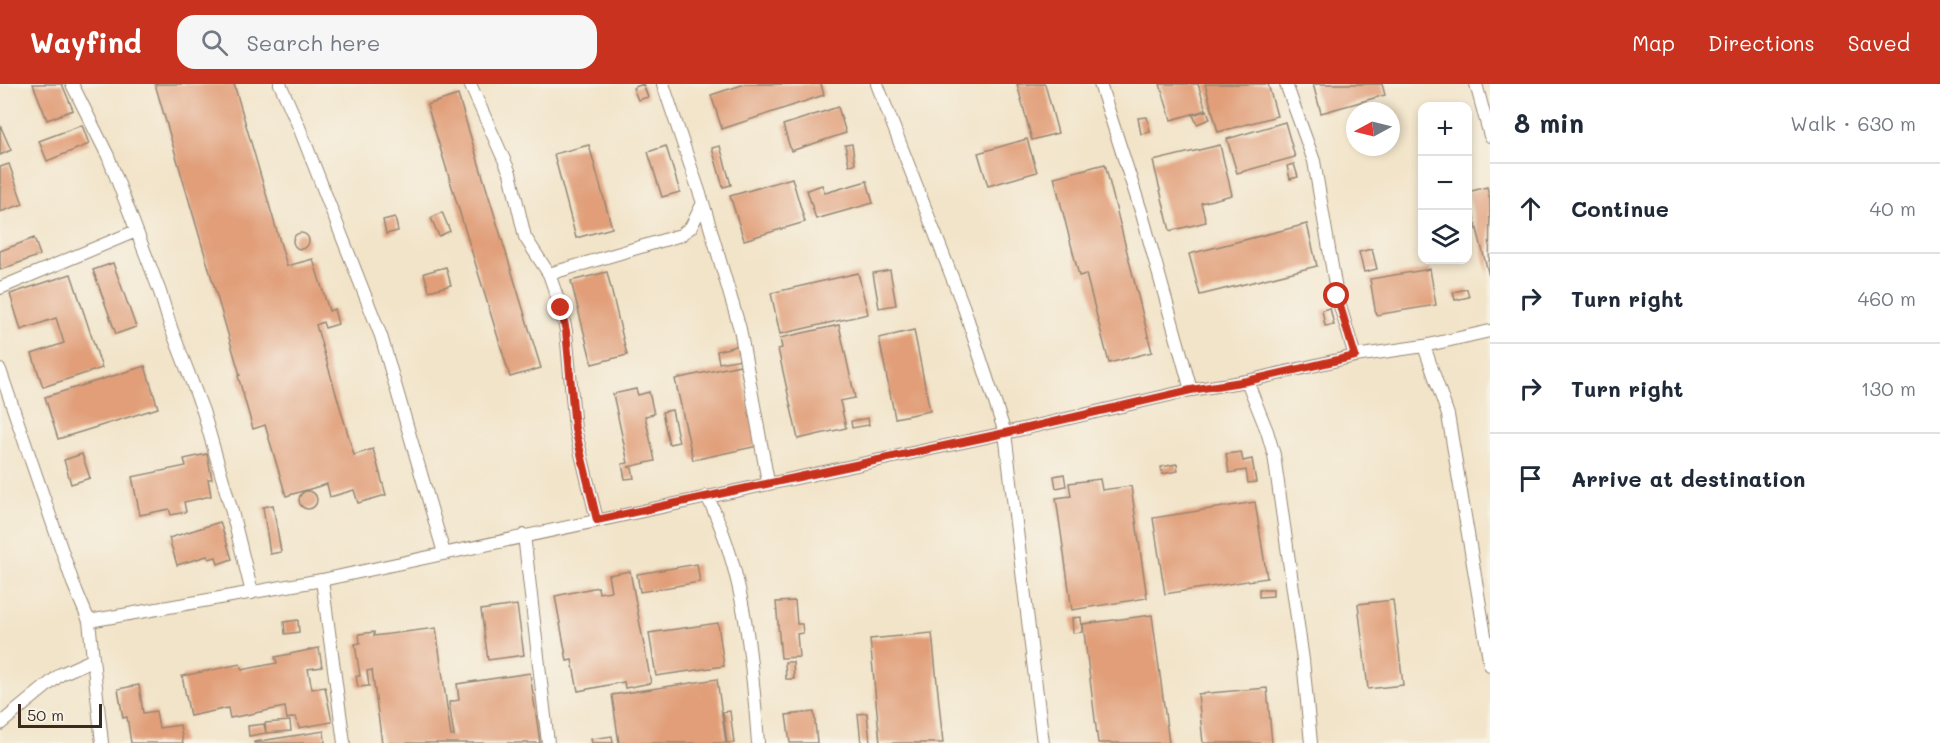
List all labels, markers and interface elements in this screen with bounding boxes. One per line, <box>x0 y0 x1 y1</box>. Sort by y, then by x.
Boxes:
search box <box>177 15 597 69</box>
text: Wayfind <box>30 24 141 60</box>
icon: search <box>198 26 231 59</box>
text: Search here <box>246 28 380 57</box>
text: Map <box>1632 29 1675 56</box>
text: Directions <box>1708 29 1815 56</box>
text: Saved <box>1848 29 1910 56</box>
north arrow <box>1346 102 1400 156</box>
map controls <box>1418 102 1472 264</box>
button: + <box>1418 102 1472 156</box>
text: 8 min <box>1514 106 1584 140</box>
text: Walk · 630 m <box>1790 110 1916 136</box>
button: − <box>1418 156 1472 210</box>
icon: ahead <box>1514 192 1547 225</box>
text: Continue <box>1571 194 1669 223</box>
text: 40 m <box>1870 195 1916 221</box>
button: layers <box>1418 210 1472 264</box>
route start <box>1323 282 1349 308</box>
icon: right <box>1514 282 1547 315</box>
text: Turn right <box>1571 284 1683 313</box>
text: 460 m <box>1858 285 1916 311</box>
route end <box>547 294 573 320</box>
icon: right <box>1514 372 1547 405</box>
text: Turn right <box>1571 374 1683 403</box>
text: 130 m <box>1861 375 1916 401</box>
icon: arrive <box>1514 462 1547 495</box>
text: Arrive at destination <box>1571 464 1806 493</box>
scale bar <box>18 701 102 728</box>
text: 50 m <box>27 704 64 725</box>

